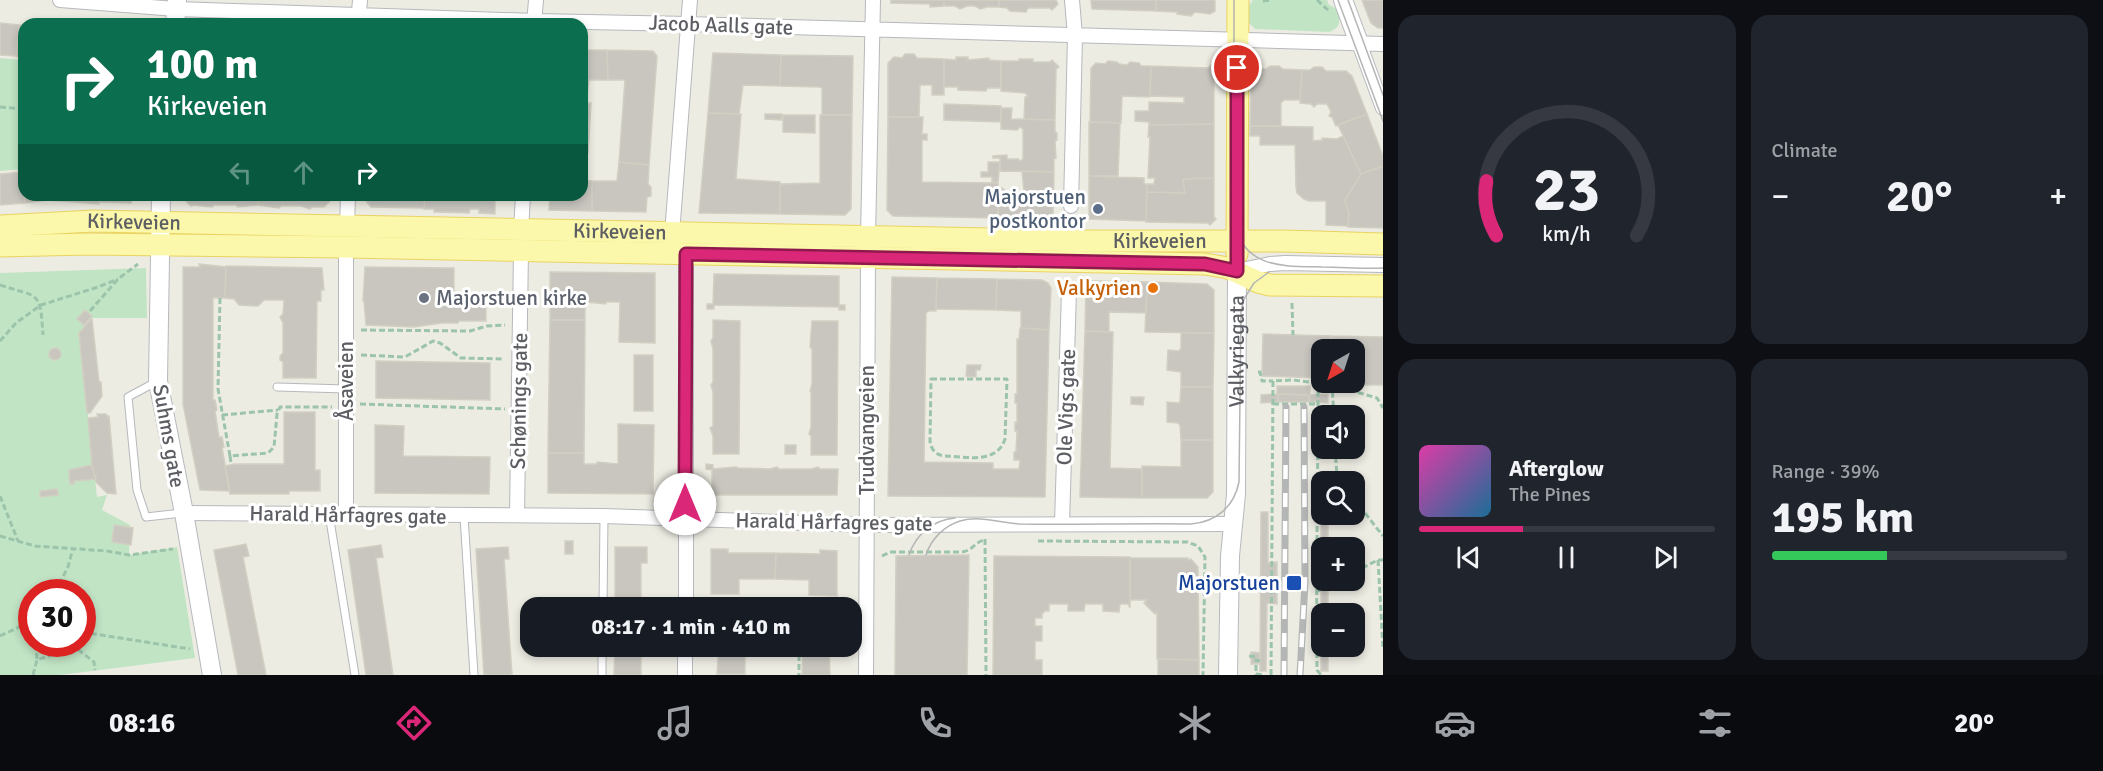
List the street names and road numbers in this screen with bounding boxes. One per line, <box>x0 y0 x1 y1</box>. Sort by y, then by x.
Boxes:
street label: Jacob Aalls gate <box>648 9 794 41</box>
street label: Kirkeveien <box>87 208 181 236</box>
street label: Kirkeveien <box>573 218 667 245</box>
street label: Kirkeveien <box>1113 228 1207 254</box>
street label: Valkyriegata <box>1223 295 1250 408</box>
street label: Schønings gate <box>505 332 533 470</box>
street label: Åsaveien <box>332 341 359 421</box>
street label: Ole Vigs gate <box>1051 348 1081 466</box>
street label: Trudvangveien <box>854 365 880 495</box>
street label: Suhms gate <box>147 382 191 490</box>
street label: Harald Hårfagres gate <box>249 500 447 530</box>
street label: Harald Hårfagres gate <box>735 507 933 537</box>

